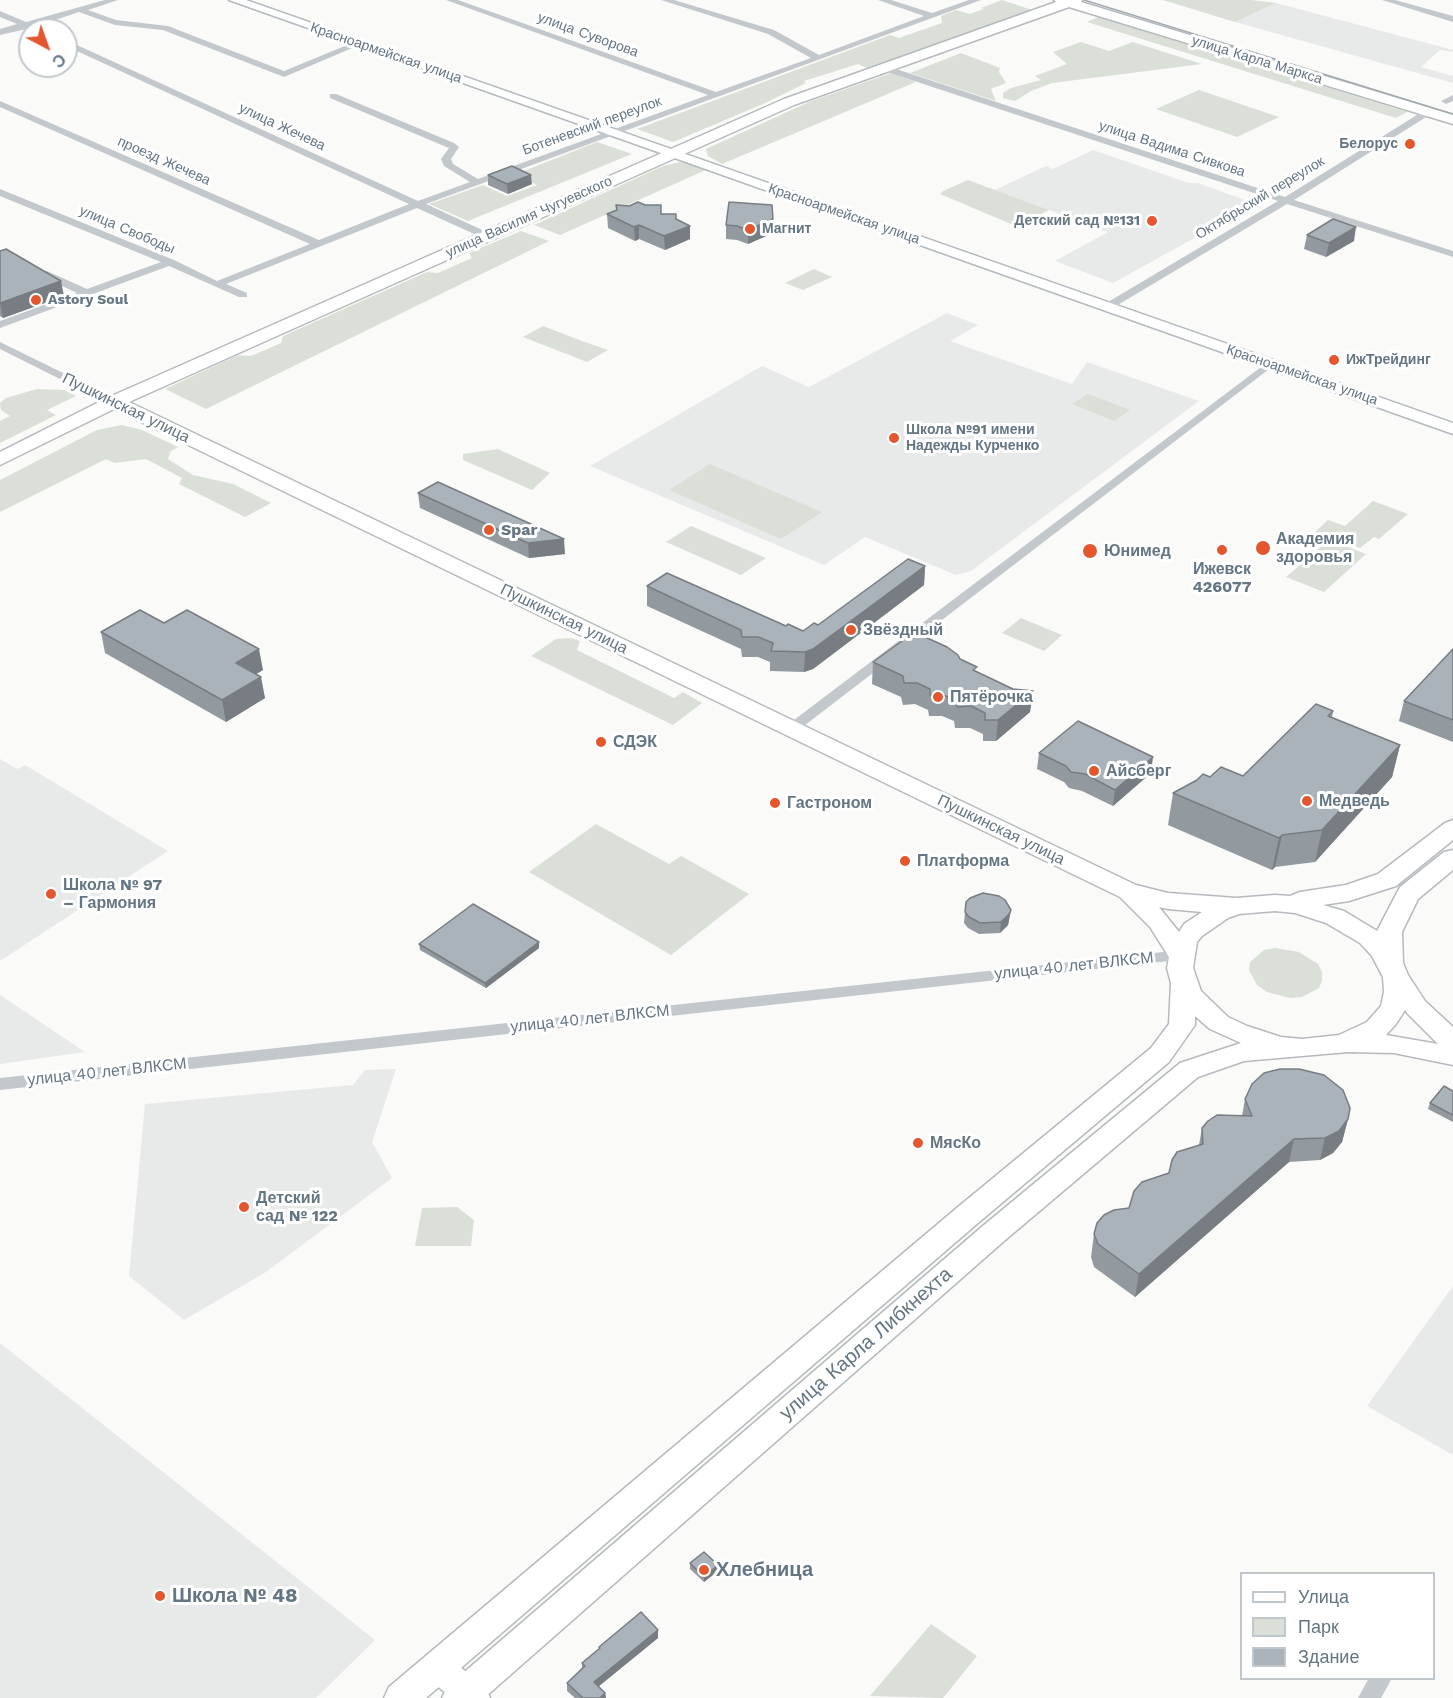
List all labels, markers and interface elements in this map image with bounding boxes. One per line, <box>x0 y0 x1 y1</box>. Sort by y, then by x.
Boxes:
street label: улица Суворова <box>535 9 641 61</box>
north arrow <box>18 18 78 78</box>
street label: Красноармейская улица <box>308 19 464 87</box>
street label: улица Карла Маркса <box>1190 32 1324 88</box>
text: С <box>48 49 69 71</box>
street label: Ботеневский переулок <box>520 93 664 159</box>
street label: улица Жечева <box>236 100 328 154</box>
street label: улица Вадима Сивкова <box>1097 117 1247 181</box>
street label: проезд Жечева <box>115 133 213 189</box>
place label: Белорус <box>1339 136 1398 152</box>
marker: Белорус <box>1403 137 1417 151</box>
street label: Октябрьский переулок <box>1192 153 1328 243</box>
street label: улица Василия Чугуевского <box>443 173 615 261</box>
street label: Красноармейская улица <box>766 180 922 248</box>
street label: улица Свободы <box>77 202 177 258</box>
place label: Детский сад №131 <box>1014 213 1140 229</box>
marker: Детский сад №131 <box>1145 214 1159 228</box>
place label: Магнит <box>762 221 811 237</box>
marker: Магнит <box>743 222 757 236</box>
place label: Astory Soul <box>48 292 128 308</box>
marker: Astory Soul <box>29 293 43 307</box>
street label: Красноармейская улица <box>1224 341 1380 409</box>
place label: ИжТрейдинг <box>1346 352 1431 368</box>
marker: ИжТрейдинг <box>1327 353 1341 367</box>
street label: Пушкинская улица <box>59 369 193 447</box>
place label: Школа №91 имени Надежды Курченко <box>906 422 1039 454</box>
marker: Школа №91 имени Надежды Курченко <box>887 431 901 445</box>
place label: Spar <box>501 520 537 540</box>
marker: Spar <box>482 523 496 537</box>
place label: Академия здоровья <box>1276 529 1354 567</box>
marker: Академия здоровья <box>1254 539 1272 557</box>
place label: Юнимед <box>1104 541 1171 561</box>
marker: Юнимед <box>1081 542 1099 560</box>
marker: Ижевск 426077 <box>1215 543 1229 557</box>
place label: Ижевск 426077 <box>1193 559 1251 597</box>
street label: Пушкинская улица <box>497 580 631 658</box>
place label: Звёздный <box>863 620 943 640</box>
marker: Звёздный <box>844 623 858 637</box>
place label: Пятёрочка <box>950 687 1033 707</box>
marker: Пятёрочка <box>931 690 945 704</box>
place label: СДЭК <box>613 732 657 752</box>
marker: СДЭК <box>594 735 608 749</box>
place label: Айсберг <box>1106 761 1171 781</box>
marker: Айсберг <box>1087 764 1101 778</box>
street label: Пушкинская улица <box>934 791 1068 869</box>
place label: Медведь <box>1319 791 1390 811</box>
place label: Гастроном <box>787 793 872 813</box>
marker: Медведь <box>1300 794 1314 808</box>
marker: Гастроном <box>768 796 782 810</box>
place label: Платформа <box>917 851 1009 871</box>
marker: Платформа <box>898 854 912 868</box>
place label: Школа № 97 – Гармония <box>63 875 162 913</box>
marker: Школа № 97 – Гармония <box>44 887 58 901</box>
street label: улица 40 лет ВЛКСМ <box>993 948 1155 984</box>
street label: улица 40 лет ВЛКСМ <box>509 1001 671 1037</box>
street label: улица 40 лет ВЛКСМ <box>26 1054 188 1090</box>
place label: МясКо <box>930 1133 981 1153</box>
marker: МясКо <box>911 1136 925 1150</box>
place label: Детский сад № 122 <box>256 1188 338 1226</box>
marker: Детский сад № 122 <box>237 1200 251 1214</box>
street label: улица Карла Либкнехта <box>775 1263 957 1425</box>
place label: Хлебница <box>716 1558 813 1582</box>
marker: Хлебница <box>697 1563 711 1577</box>
legend <box>1240 1572 1435 1680</box>
place label: Школа № 48 <box>172 1584 298 1608</box>
text: Улица <box>1298 1586 1349 1607</box>
marker: Школа № 48 <box>153 1589 167 1603</box>
text: Парк <box>1298 1616 1339 1637</box>
text: Здание <box>1298 1646 1359 1667</box>

